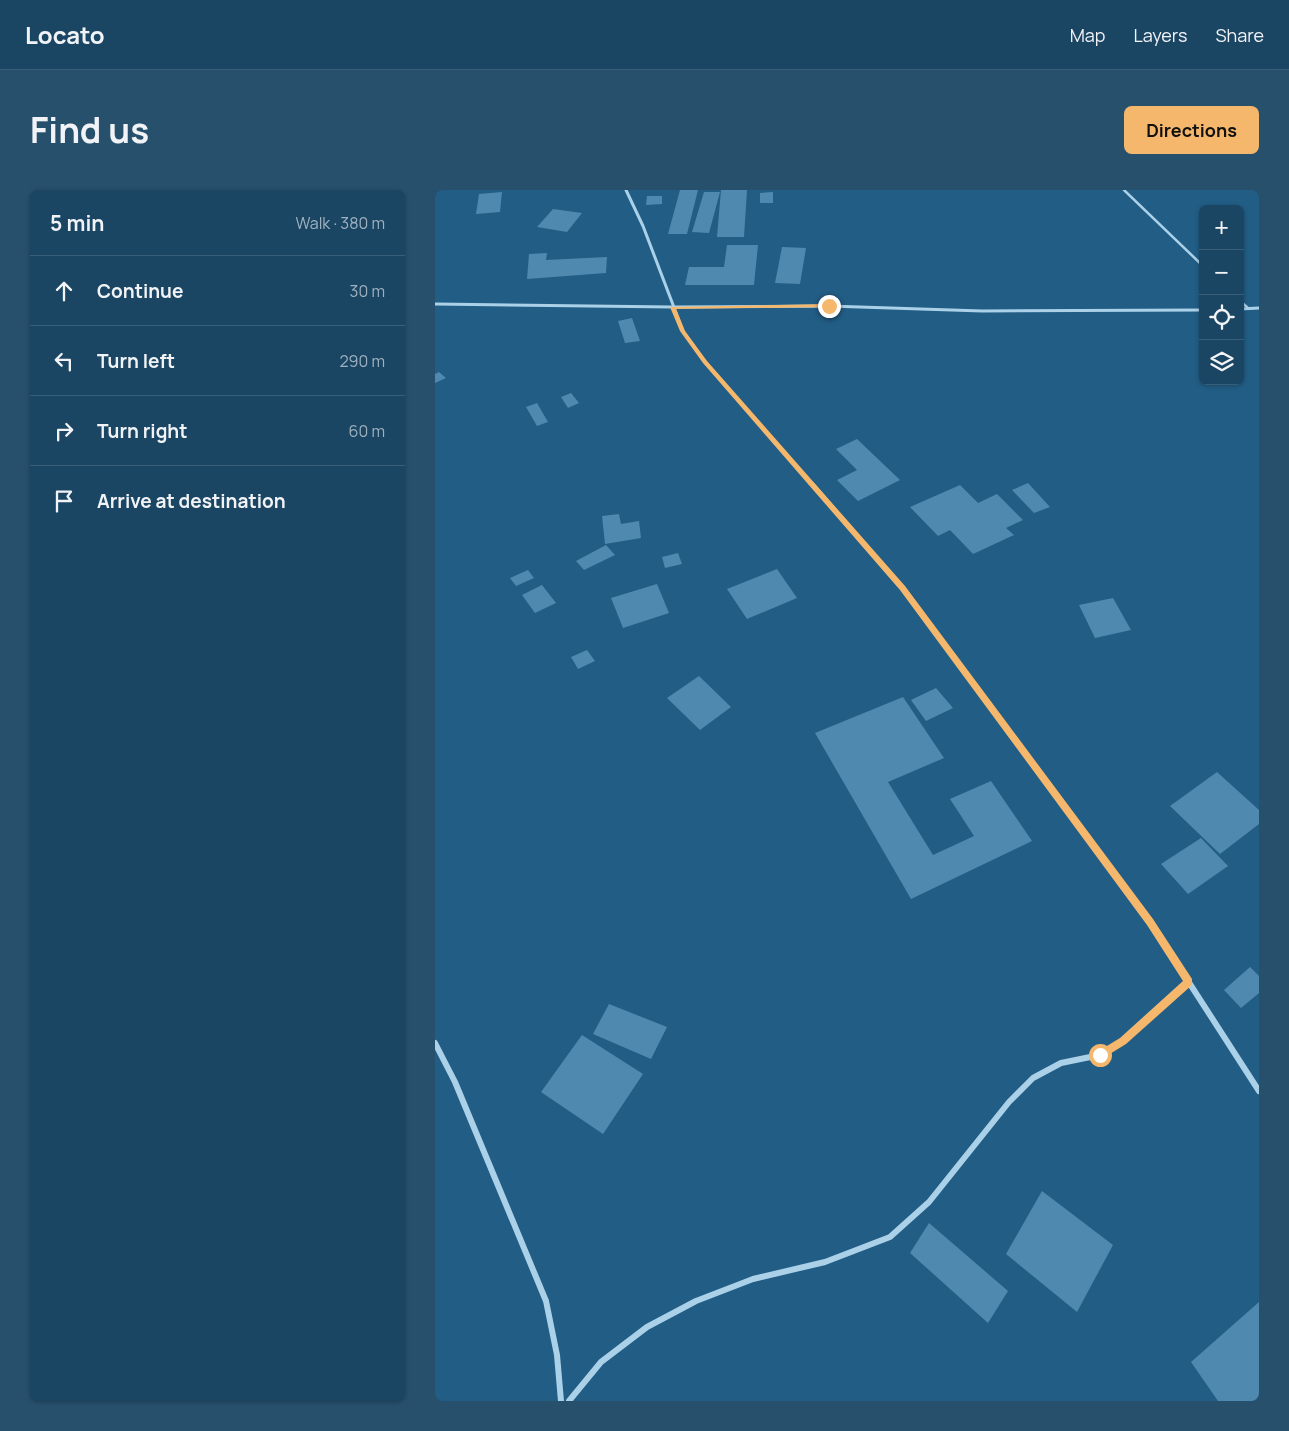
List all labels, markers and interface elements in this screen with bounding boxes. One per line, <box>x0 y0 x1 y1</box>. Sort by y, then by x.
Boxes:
text: Locato <box>25 18 105 51</box>
text: Map <box>1070 23 1105 47</box>
text: Layers <box>1133 23 1187 47</box>
text: Share <box>1215 23 1264 47</box>
text: Find us <box>30 106 149 154</box>
button: Directions <box>1124 106 1259 154</box>
map controls <box>1199 205 1244 385</box>
button: + <box>1199 205 1244 250</box>
text: 5 min <box>50 209 104 237</box>
text: Walk · 380 m <box>296 212 385 234</box>
button: − <box>1199 250 1244 295</box>
icon: ahead <box>50 277 78 305</box>
text: Continue <box>97 278 183 304</box>
text: 30 m <box>350 280 385 302</box>
route end <box>818 295 841 318</box>
button: locate <box>1199 295 1244 340</box>
button: layers <box>1199 340 1244 385</box>
icon: left <box>50 347 78 375</box>
text: Turn left <box>97 348 175 374</box>
text: 290 m <box>339 350 385 372</box>
icon: right <box>50 417 78 445</box>
text: Turn right <box>97 418 187 444</box>
text: 60 m <box>349 420 385 442</box>
icon: arrive <box>50 487 78 515</box>
text: Arrive at destination <box>97 488 286 514</box>
route start <box>1089 1044 1112 1067</box>

